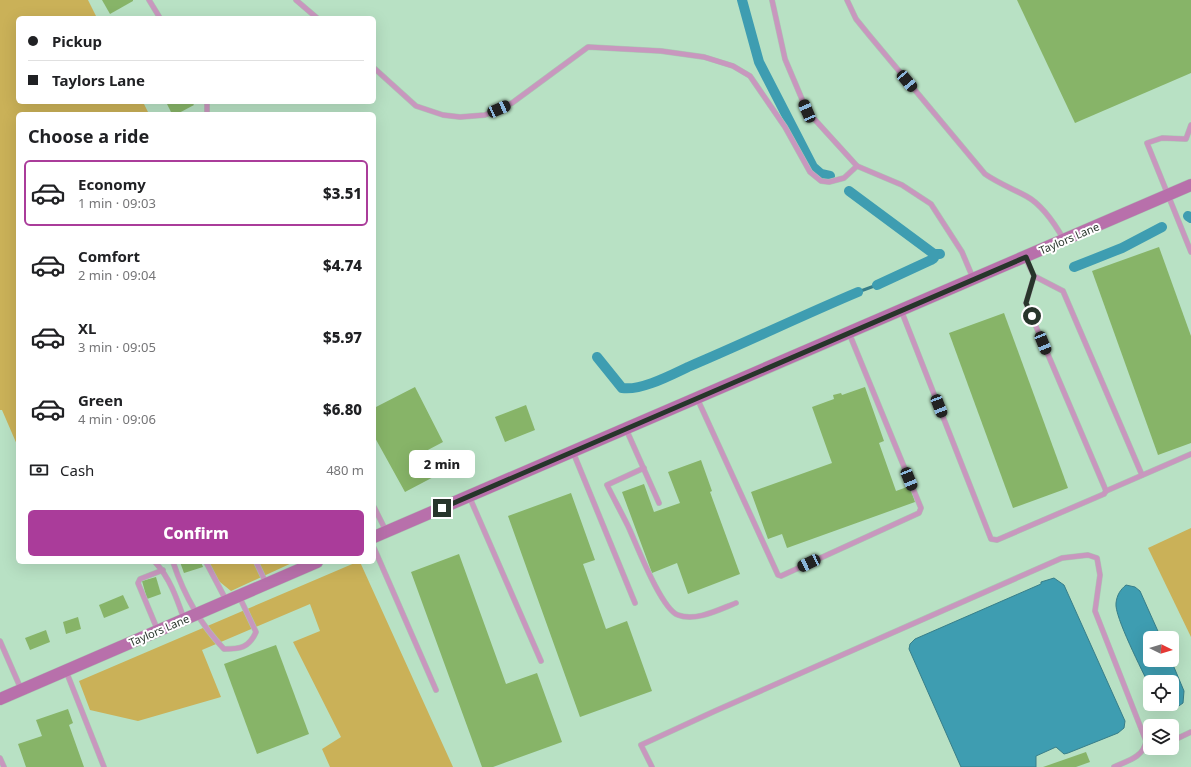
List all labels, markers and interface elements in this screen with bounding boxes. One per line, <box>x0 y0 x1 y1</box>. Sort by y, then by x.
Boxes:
text: Pickup <box>52 31 102 51</box>
car <box>895 68 919 94</box>
text: Taylors Lane <box>52 70 145 90</box>
car <box>797 98 817 124</box>
car <box>486 99 512 119</box>
text: Choose a ride <box>28 124 149 148</box>
text: Economy <box>78 174 146 194</box>
icon: car <box>30 175 66 211</box>
text: $3.51 <box>323 183 362 203</box>
text: 1 min · 09:03 <box>78 194 156 212</box>
street label: Taylors Lane <box>1037 219 1101 257</box>
text: Comfort <box>78 246 140 266</box>
icon: car <box>30 247 66 283</box>
text: $4.74 <box>323 255 362 275</box>
text: 2 min · 09:04 <box>78 266 156 284</box>
route start <box>1023 307 1041 325</box>
text: XL <box>78 318 96 338</box>
icon: car <box>30 319 66 355</box>
text: $5.97 <box>323 327 362 347</box>
car <box>1033 330 1053 356</box>
text: 3 min · 09:05 <box>78 338 156 356</box>
text: Green <box>78 390 123 410</box>
icon: car <box>30 391 66 427</box>
car <box>929 393 949 419</box>
text: $6.80 <box>323 399 362 419</box>
text: 4 min · 09:06 <box>78 410 156 428</box>
callout: 2 min <box>409 450 475 478</box>
text: 2 min <box>424 455 460 473</box>
icon: cash <box>28 459 50 481</box>
text: Cash <box>60 460 94 480</box>
text: 480 m <box>326 461 364 479</box>
car <box>899 466 919 492</box>
route end <box>433 499 451 517</box>
button: Confirm <box>28 510 364 556</box>
car <box>796 552 822 574</box>
street label: Taylors Lane <box>127 611 191 649</box>
north arrow <box>1143 631 1179 667</box>
map controls <box>1143 631 1179 755</box>
button: locate <box>1143 675 1179 711</box>
button: layers <box>1143 719 1179 755</box>

